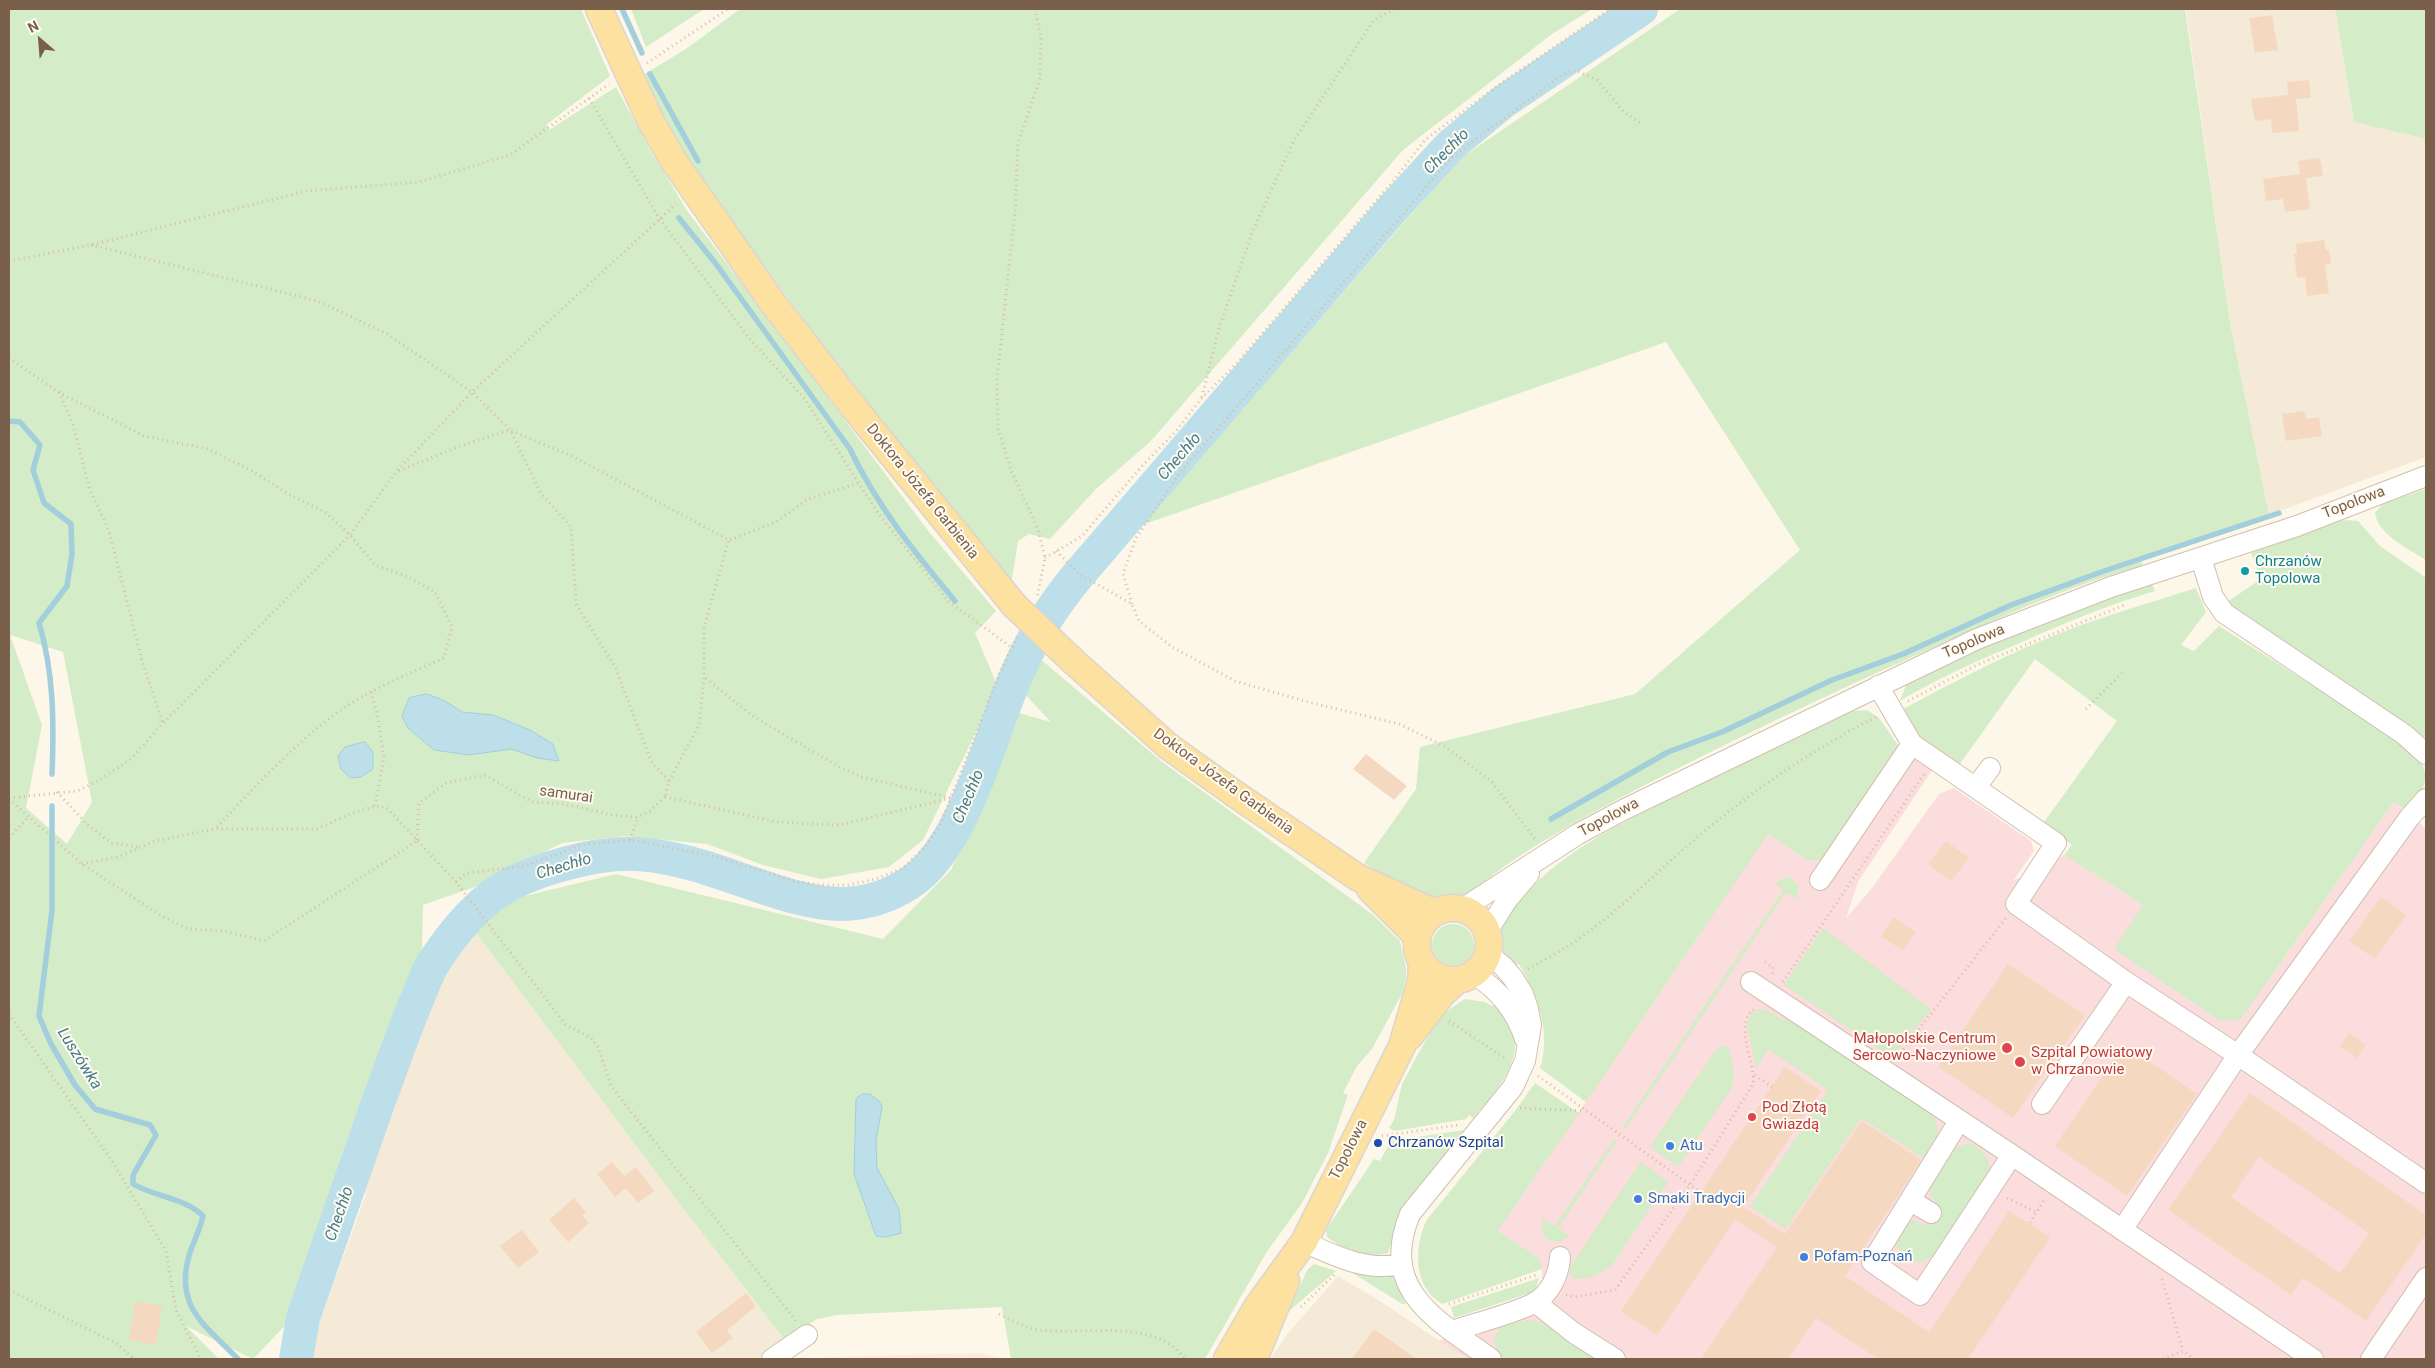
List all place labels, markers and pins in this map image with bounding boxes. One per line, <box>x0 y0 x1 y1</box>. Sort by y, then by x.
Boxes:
place label: Chrzanów Topolowa <box>2255 553 2322 588</box>
marker: Chrzanów Topolowa <box>2239 565 2251 577</box>
place label: Małopolskie Centrum Sercowo-Naczyniowe <box>1853 1030 1996 1065</box>
marker: Małopolskie Centrum Sercowo-Naczyniowe <box>2000 1041 2014 1055</box>
place label: Szpital Powiatowy w Chrzanowie <box>2031 1044 2153 1079</box>
marker: Szpital Powiatowy w Chrzanowie <box>2013 1055 2027 1069</box>
place label: Pod Złotą Gwiazdą <box>1762 1099 1827 1134</box>
marker: Pod Złotą Gwiazdą <box>1746 1111 1758 1123</box>
place label: Chrzanów Szpital <box>1388 1134 1504 1152</box>
marker: Chrzanów Szpital <box>1372 1137 1384 1149</box>
place label: Atu <box>1680 1137 1703 1155</box>
marker: Atu <box>1664 1140 1676 1152</box>
place label: Smaki Tradycji <box>1648 1190 1745 1208</box>
marker: Smaki Tradycji <box>1632 1193 1644 1205</box>
place label: Pofam-Poznań <box>1814 1248 1913 1266</box>
marker: Pofam-Poznań <box>1798 1251 1810 1263</box>

